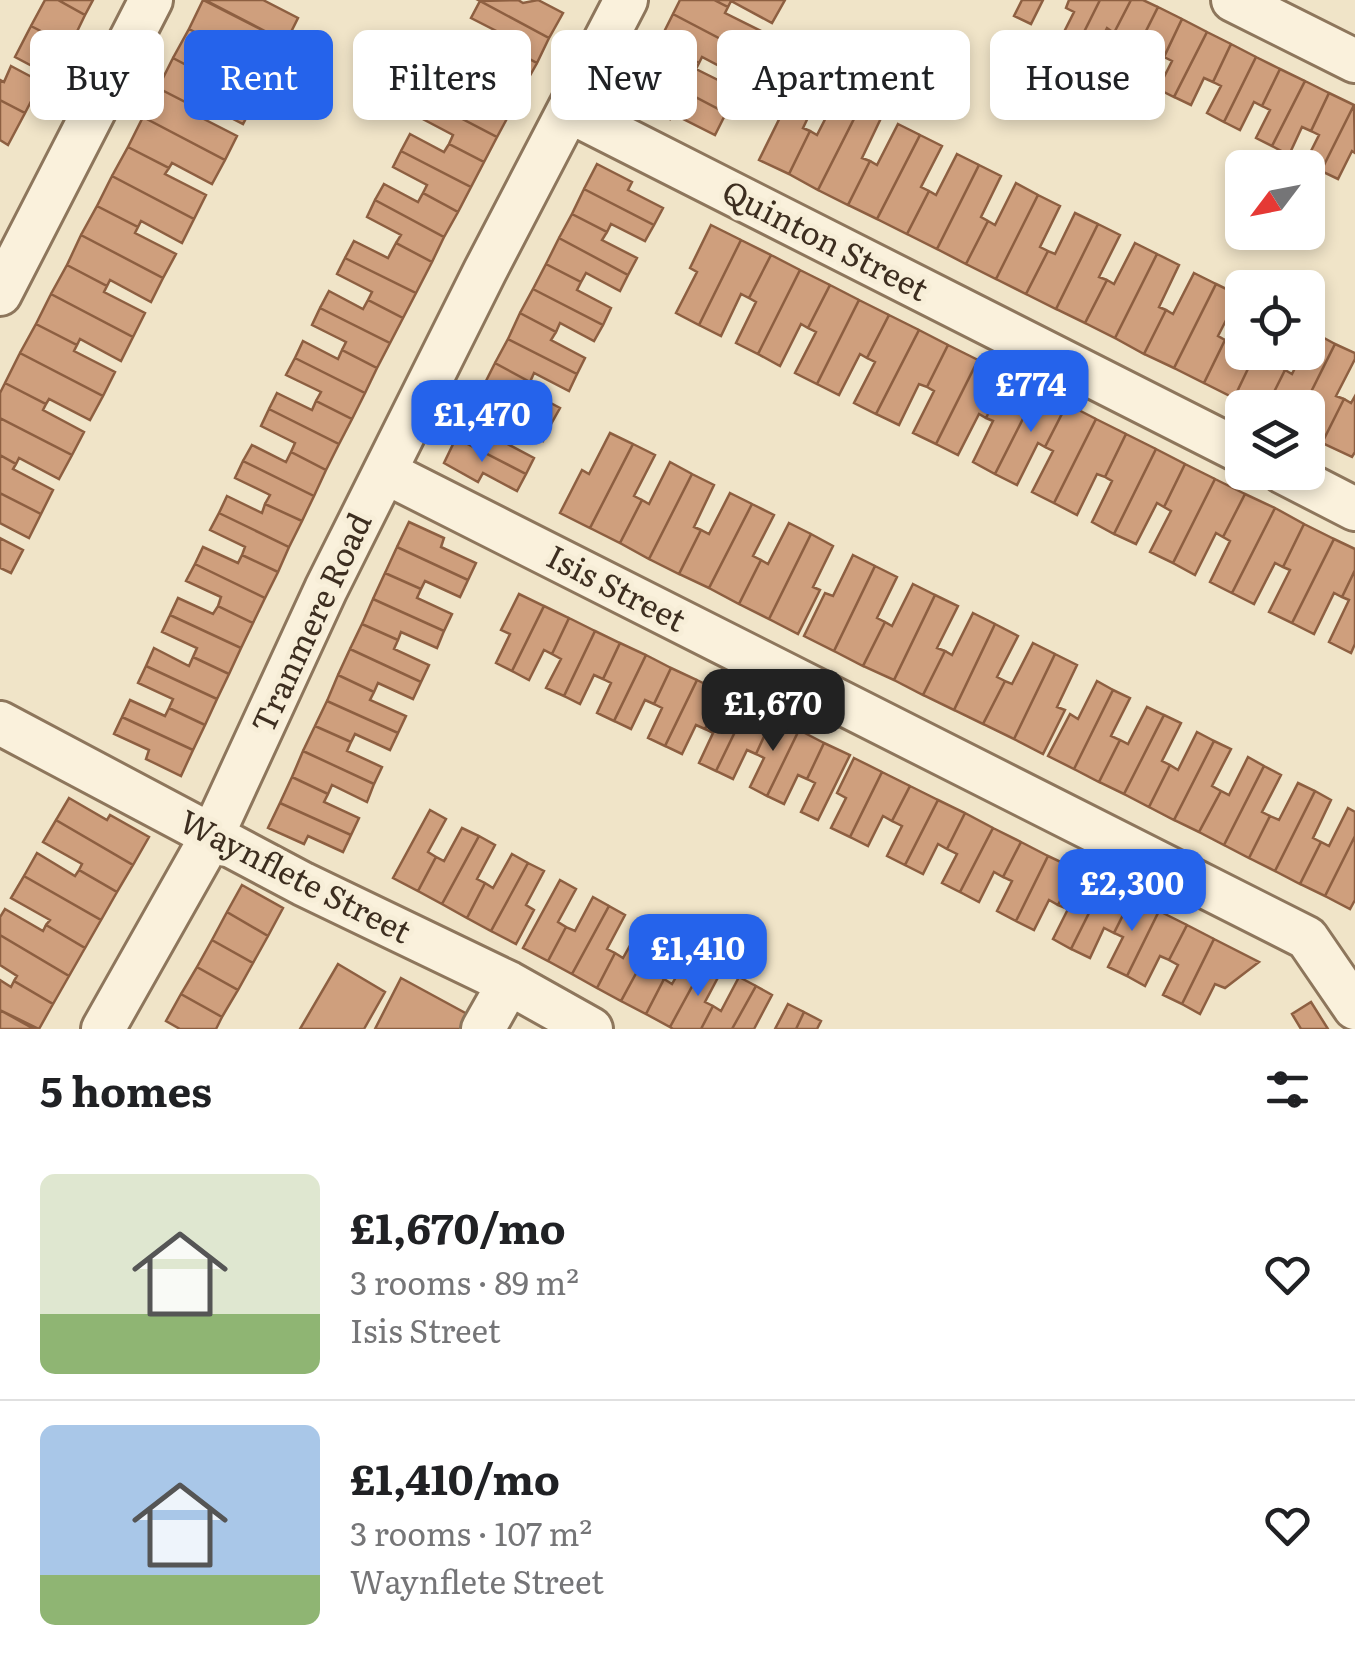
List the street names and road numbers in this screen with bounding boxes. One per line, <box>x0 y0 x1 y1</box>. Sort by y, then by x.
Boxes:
street label: Quinton Street <box>715 166 938 311</box>
street label: Tranmere Road <box>237 504 381 740</box>
street label: Isis Street <box>539 531 695 642</box>
street label: Waynflete Street <box>172 795 420 953</box>

